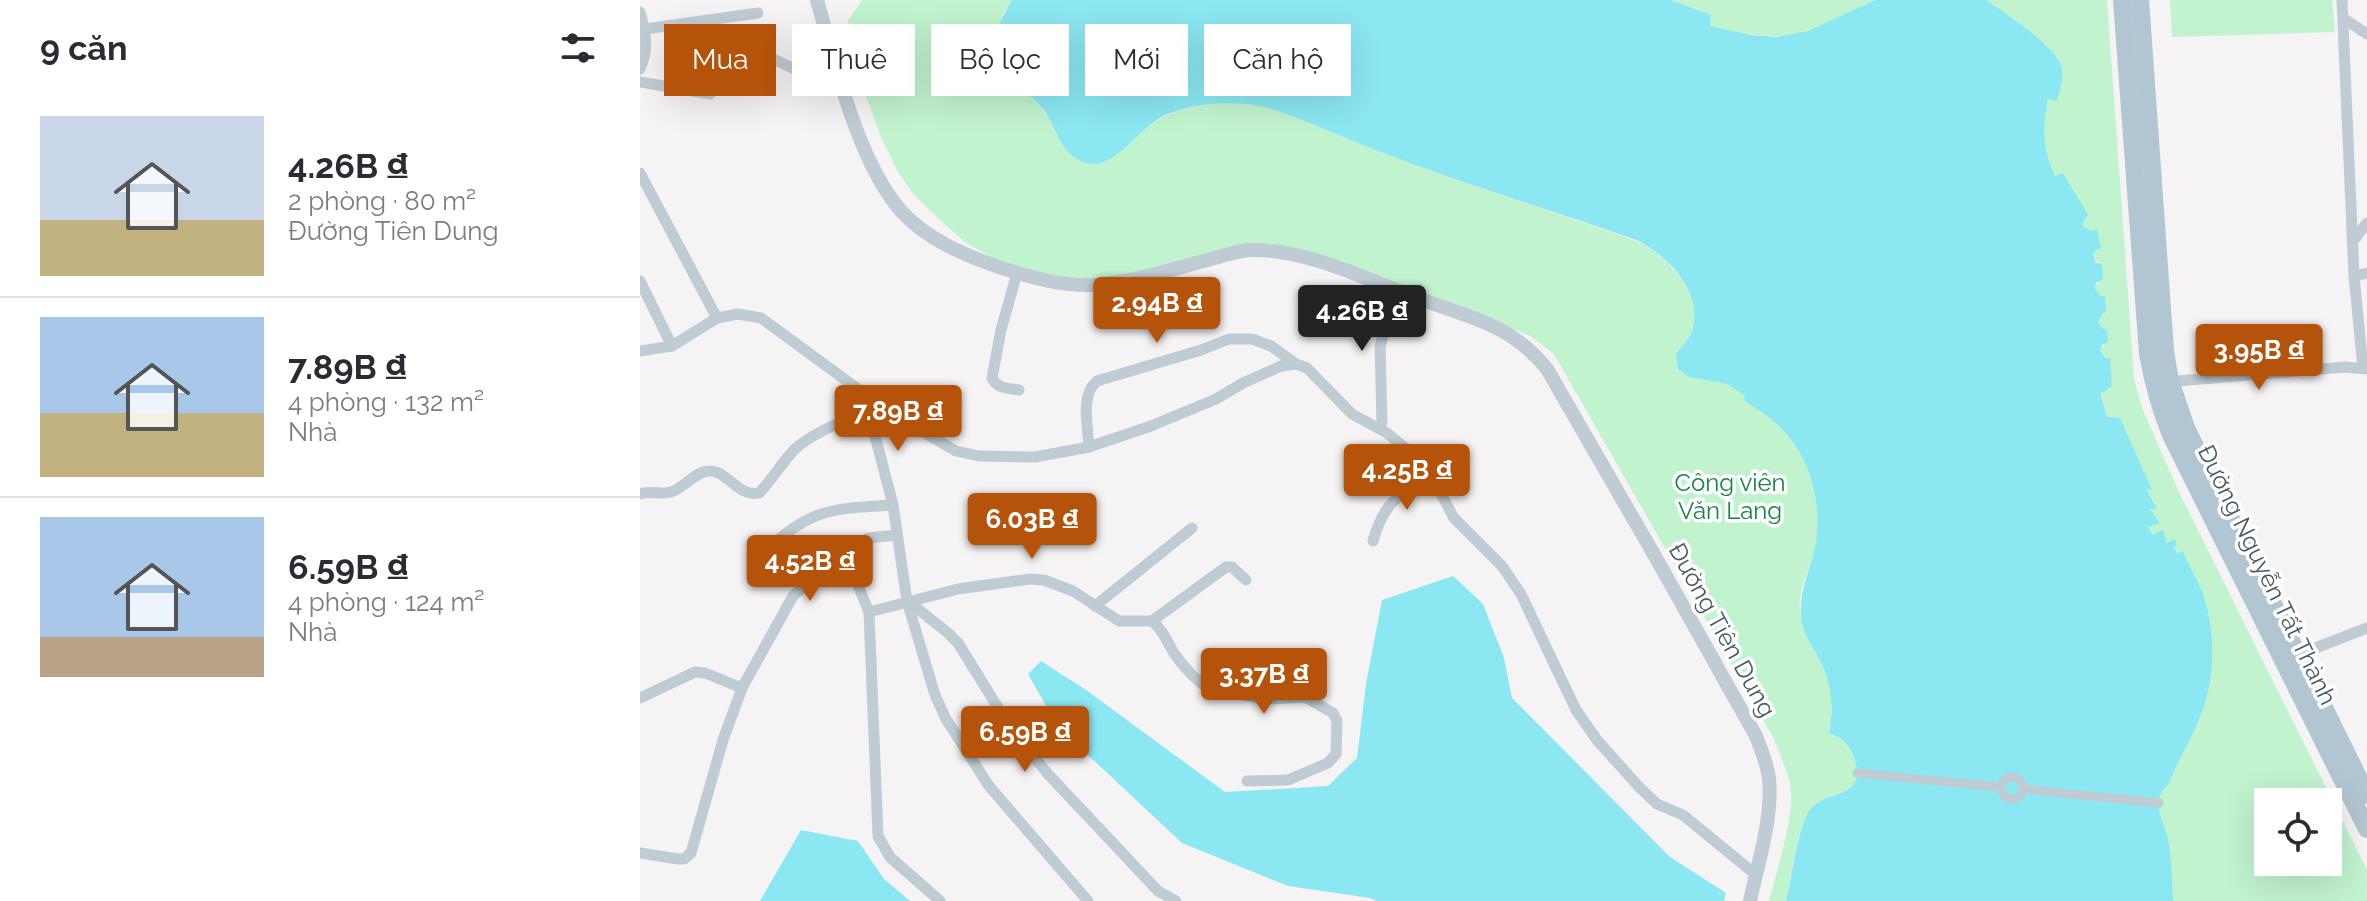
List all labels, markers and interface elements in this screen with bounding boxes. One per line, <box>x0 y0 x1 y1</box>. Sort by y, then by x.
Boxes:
chip: Mua <box>664 24 776 96</box>
chip: Thuê <box>792 24 915 96</box>
chip: Bộ lọc <box>931 24 1069 96</box>
chip: Mới <box>1085 24 1188 96</box>
chip: Căn hộ <box>1204 24 1351 96</box>
icon: filters <box>556 26 600 70</box>
text: 9 căn <box>40 28 127 68</box>
text: 4.26B ₫ <box>288 146 408 186</box>
icon: home <box>104 148 200 244</box>
text: 2 phòng · 80 m² <box>288 186 476 216</box>
text: Đường Tiên Dung <box>288 216 499 246</box>
pin: 2.94B ₫ <box>1083 277 1231 345</box>
pin: 4.26B ₫ <box>1288 285 1436 353</box>
text: 2.94B ₫ <box>1111 288 1203 318</box>
text: 4.26B ₫ <box>1316 296 1408 326</box>
pin: 3.95B ₫ <box>2185 324 2333 392</box>
text: 3.95B ₫ <box>2214 335 2304 365</box>
text: 7.89B ₫ <box>288 347 407 387</box>
icon: home <box>104 349 200 445</box>
pin: 7.89B ₫ <box>824 385 972 453</box>
text: 4 phòng · 132 m² <box>288 387 484 417</box>
text: 7.89B ₫ <box>853 396 943 426</box>
text: Nhà <box>288 417 337 447</box>
street label: Đường Nguyễn Tất Thành <box>2192 440 2343 709</box>
pin: 4.25B ₫ <box>1333 444 1481 512</box>
text: 4.25B ₫ <box>1362 455 1452 485</box>
park label: Công viên Văn Lang <box>1674 468 1786 525</box>
pin: 6.03B ₫ <box>958 493 1106 561</box>
text: 6.03B ₫ <box>986 504 1078 534</box>
pin: 4.52B ₫ <box>736 535 884 603</box>
street label: Đường Tiên Dung <box>1663 538 1782 722</box>
text: 4.52B ₫ <box>765 546 855 576</box>
text: 6.59B ₫ <box>288 547 408 587</box>
icon: home <box>104 549 200 645</box>
text: 4 phòng · 124 m² <box>288 587 484 617</box>
text: Nhà <box>288 617 337 647</box>
pin: 3.37B ₫ <box>1190 648 1338 716</box>
text: 3.37B ₫ <box>1219 659 1309 689</box>
pin: 6.59B ₫ <box>951 706 1099 774</box>
text: 6.59B ₫ <box>979 717 1071 747</box>
map controls <box>2254 788 2342 876</box>
button: locate <box>2254 788 2342 876</box>

